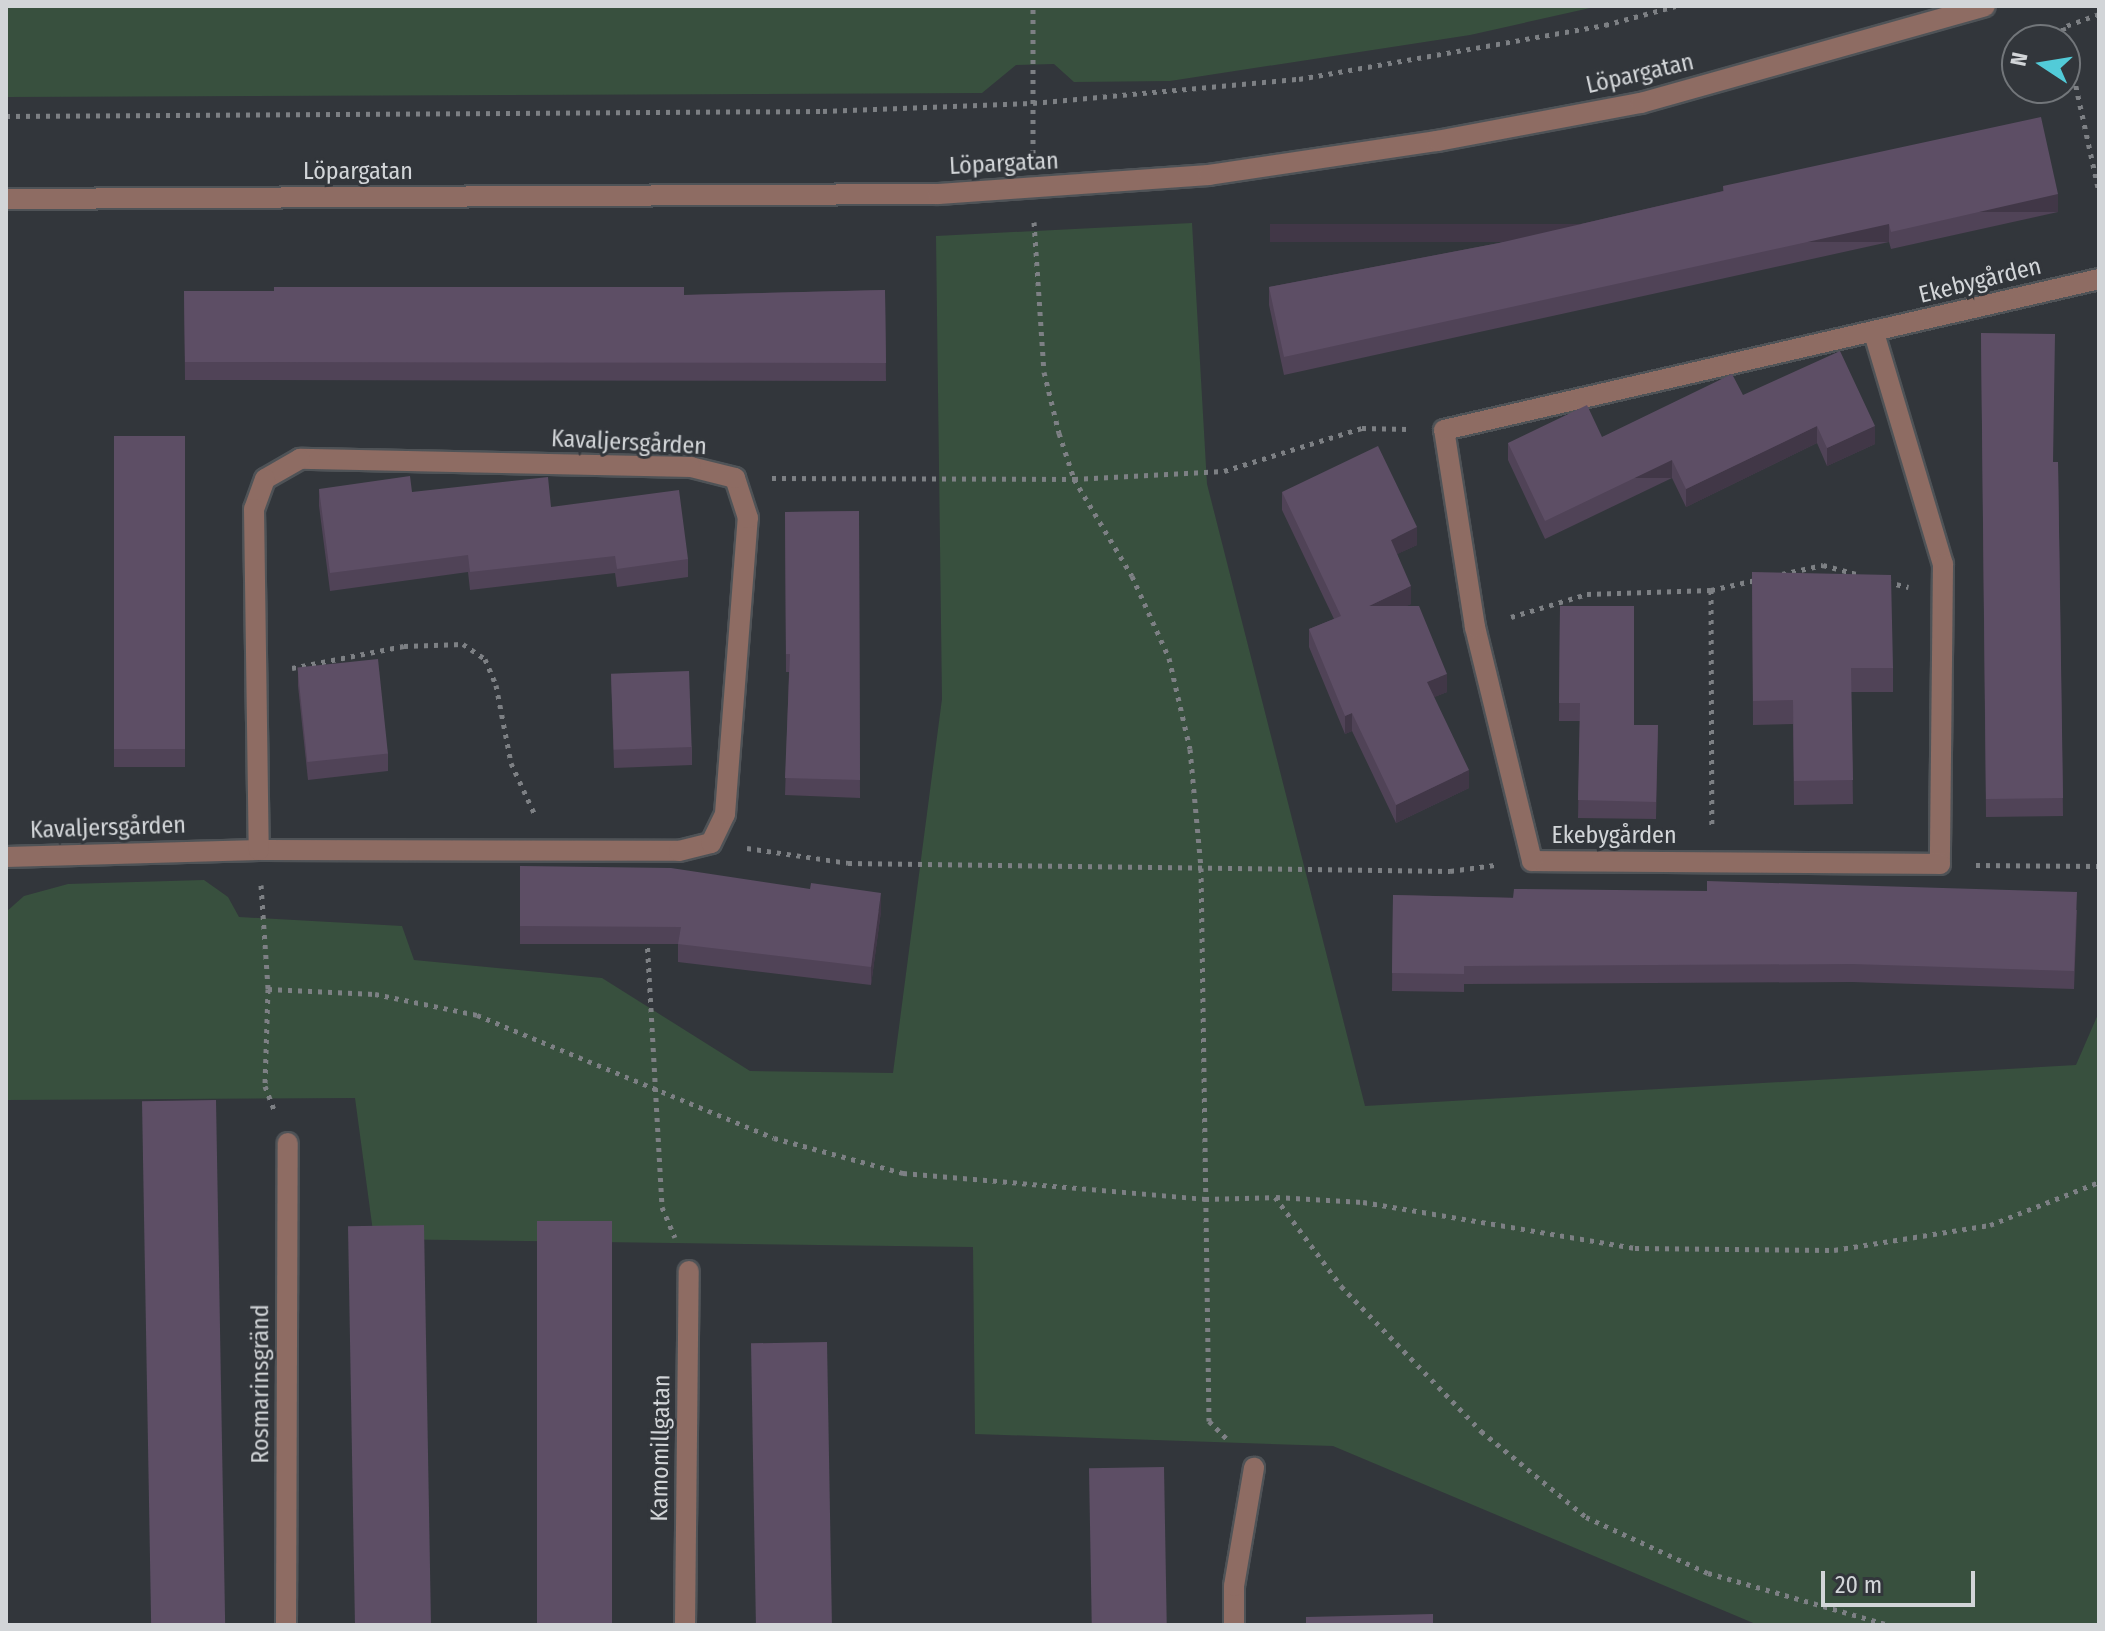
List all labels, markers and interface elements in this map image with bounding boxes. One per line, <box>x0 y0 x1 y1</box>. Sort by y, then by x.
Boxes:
north arrow <box>2001 24 2081 104</box>
street label: Löpargatan <box>1583 48 1697 100</box>
text: N <box>2004 50 2034 69</box>
street label: Löpargatan <box>948 147 1060 181</box>
street label: Löpargatan <box>303 158 413 186</box>
street label: Ekebygården <box>1916 252 2044 310</box>
street label: Kavaljersgården <box>550 425 708 461</box>
street label: Kavaljersgården <box>30 811 186 845</box>
street label: Ekebygården <box>1551 822 1677 850</box>
street label: Rosmarinsgränd <box>247 1304 275 1464</box>
street label: Kamomillgatan <box>645 1374 677 1522</box>
scale bar <box>1825 1555 1979 1605</box>
text: 20 m <box>1835 1571 1882 1599</box>

